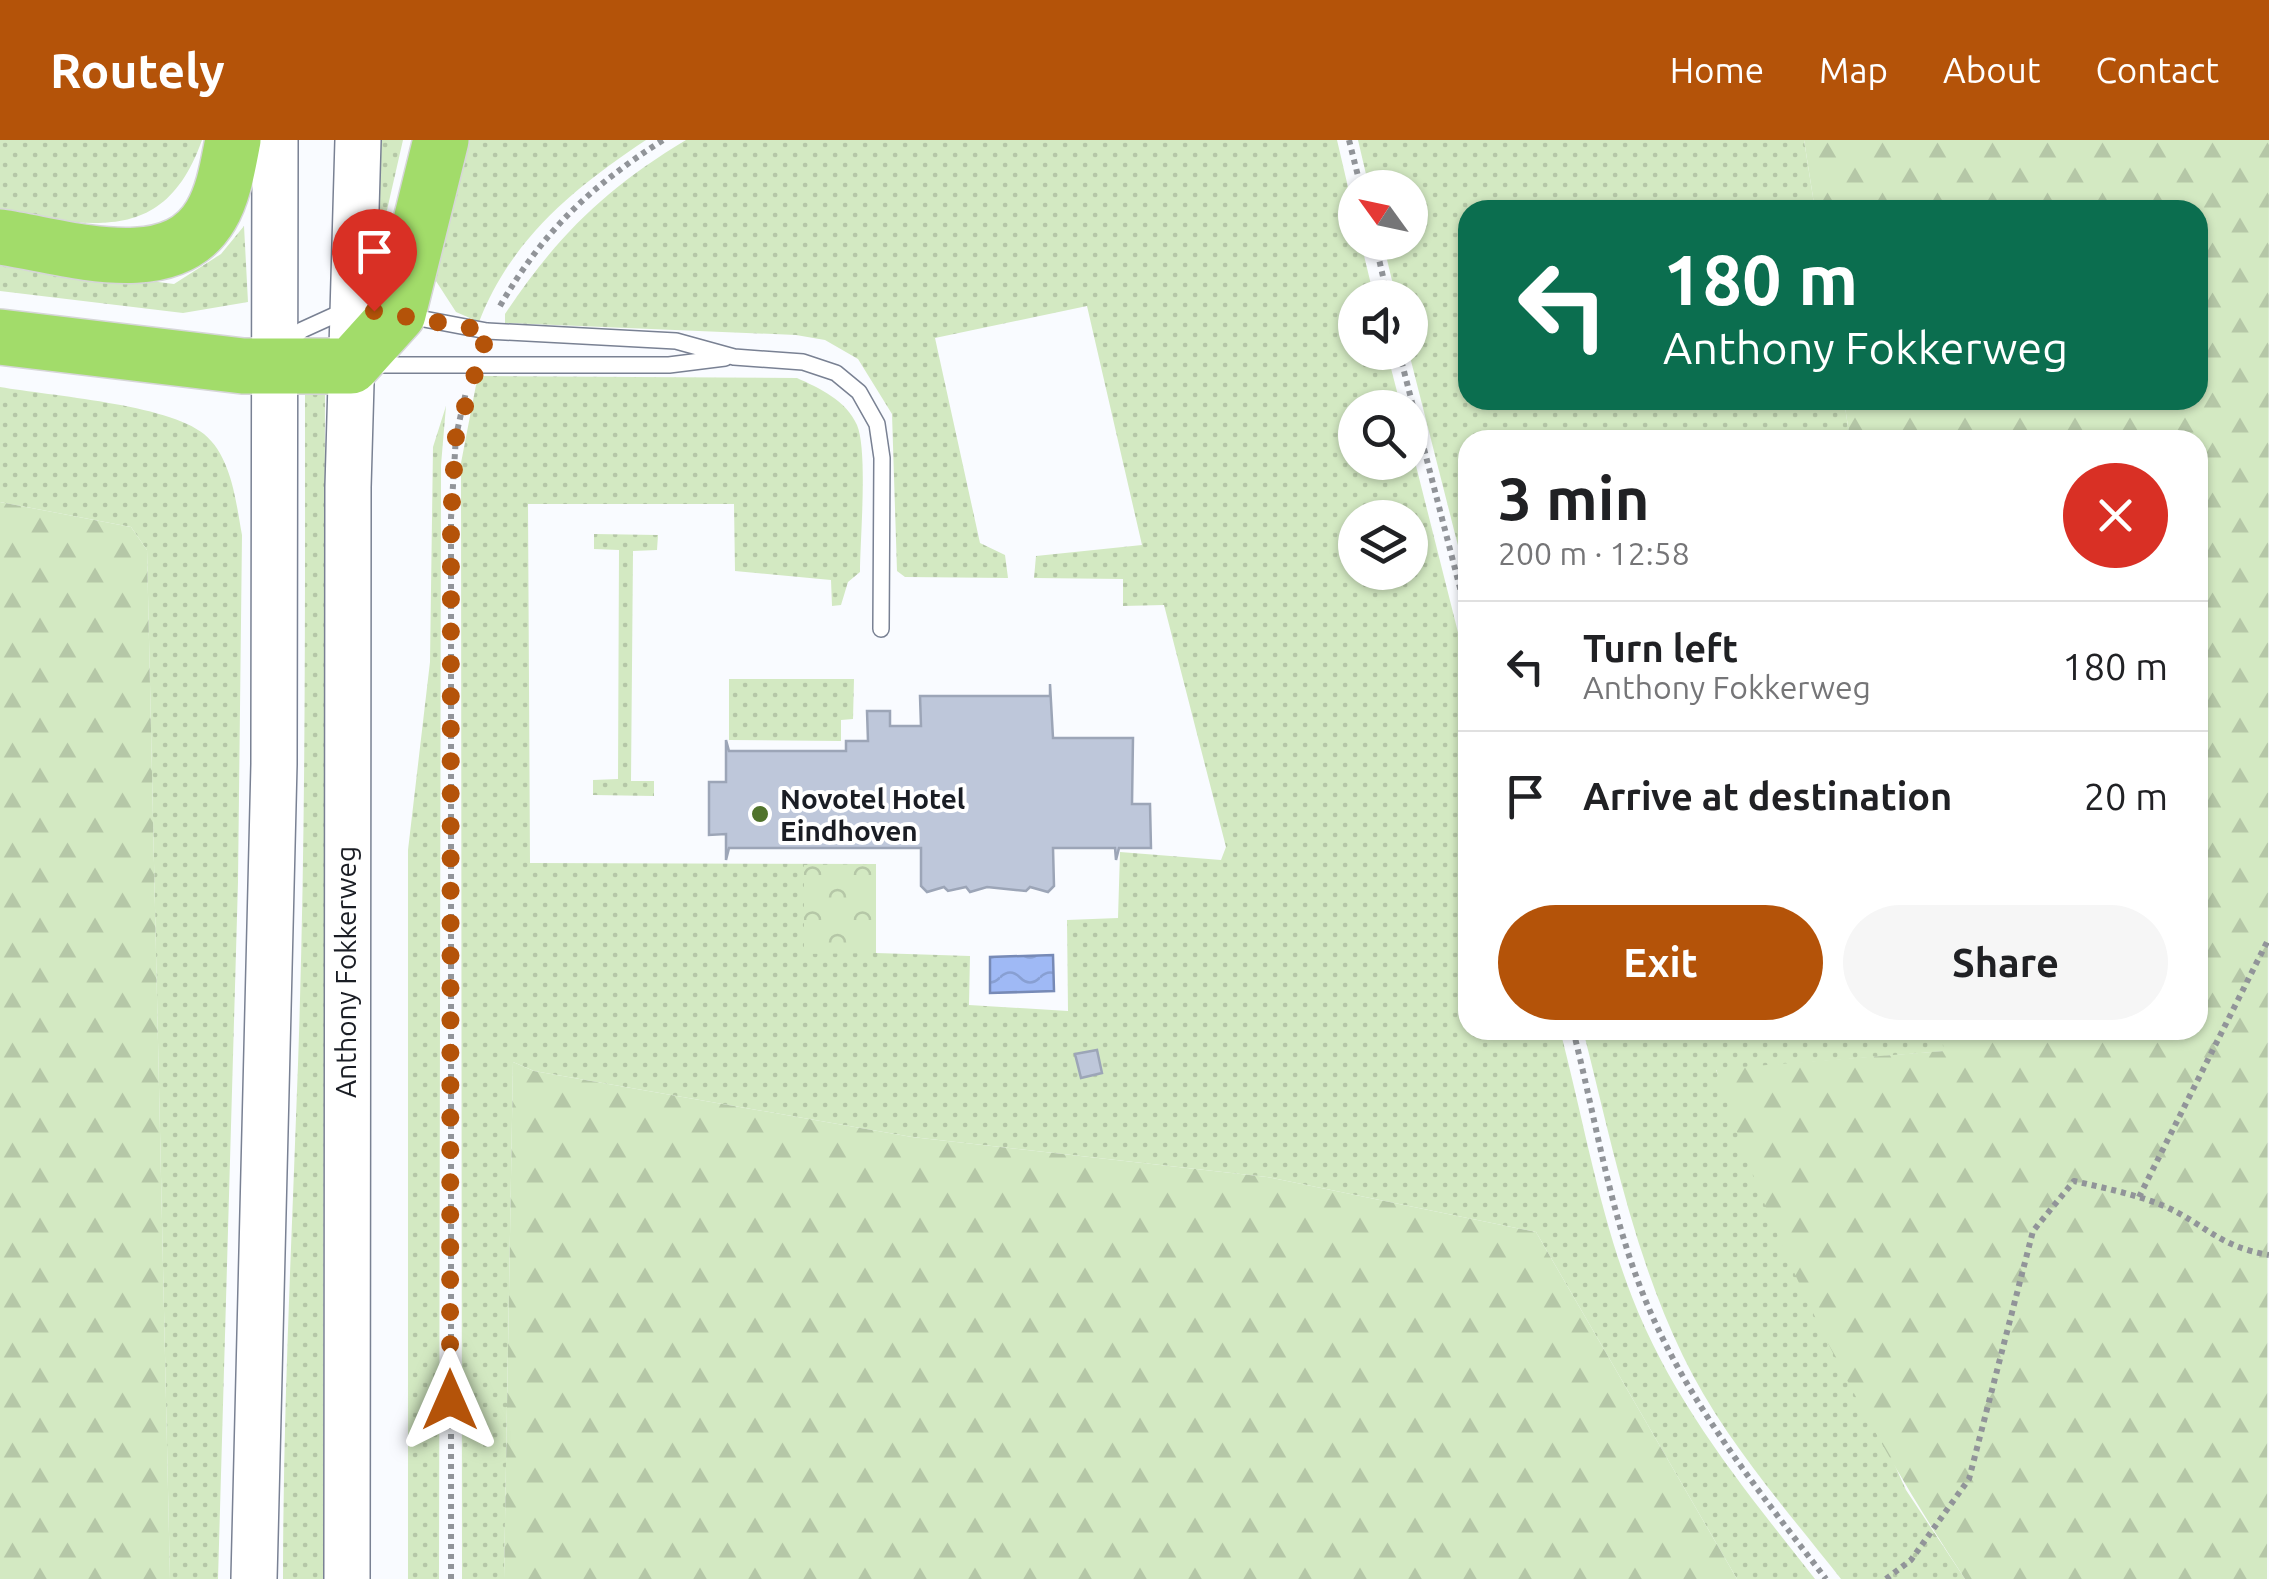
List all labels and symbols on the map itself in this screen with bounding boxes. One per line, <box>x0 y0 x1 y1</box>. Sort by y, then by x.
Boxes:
north arrow <box>1338 170 1428 260</box>
pin <box>332 209 417 312</box>
place label: Novotel Hotel Eindhoven <box>780 783 965 846</box>
marker: Novotel Hotel Eindhoven <box>749 803 771 825</box>
street label: Anthony Fokkerweg <box>330 846 361 1098</box>
position arrow <box>398 1348 502 1452</box>

